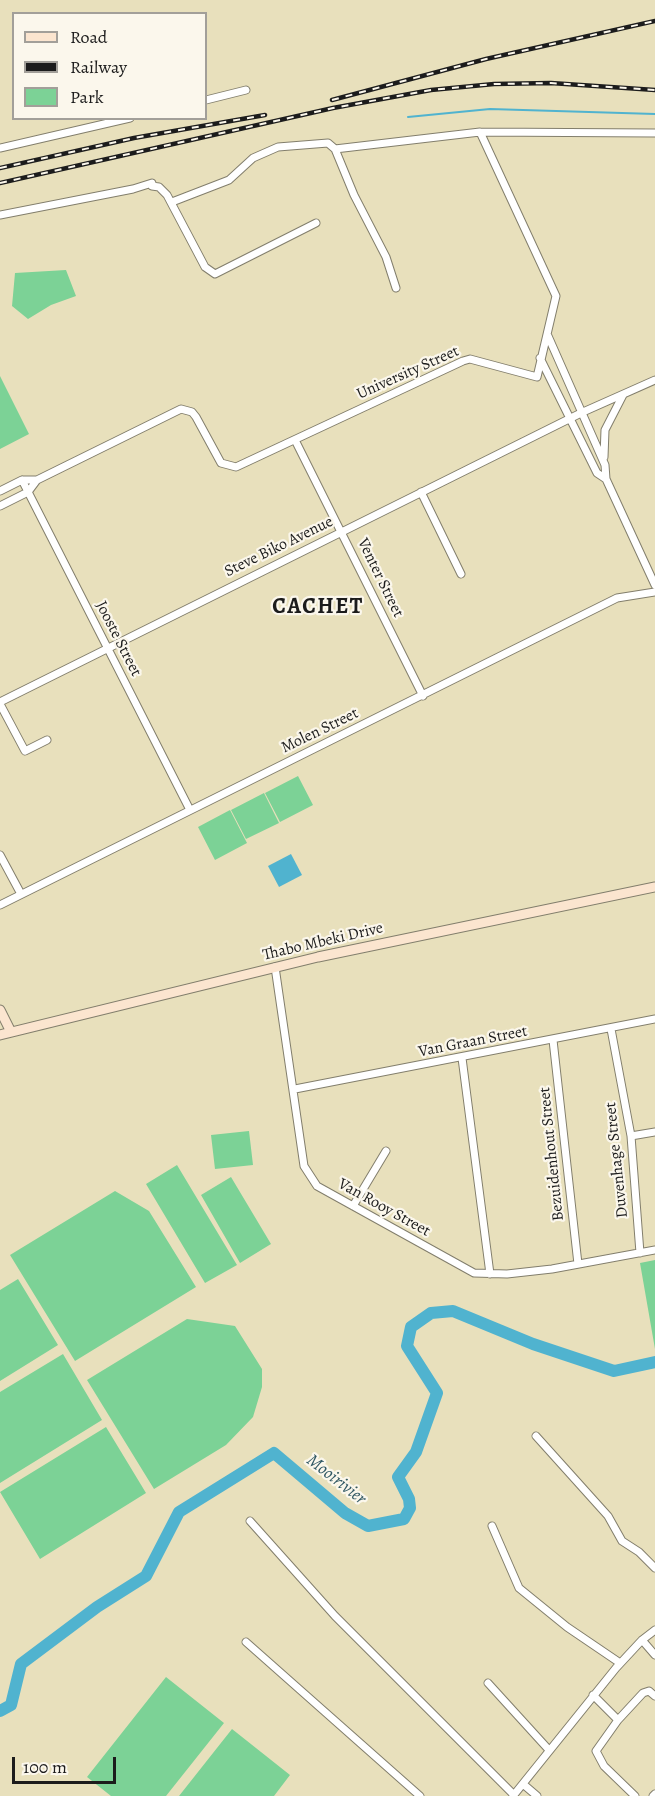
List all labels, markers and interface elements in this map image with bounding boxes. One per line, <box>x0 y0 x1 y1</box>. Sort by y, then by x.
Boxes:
legend <box>12 12 207 120</box>
text: Road <box>70 25 107 49</box>
text: Railway <box>70 55 127 79</box>
text: Park <box>70 85 104 109</box>
street label: University Street <box>354 342 462 404</box>
street label: Steve Biko Avenue <box>222 512 336 582</box>
street label: Venter Street <box>353 535 407 621</box>
district label: CACHET <box>272 595 364 621</box>
street label: Jooste Street <box>91 598 145 680</box>
street label: Molen Street <box>278 704 362 758</box>
street label: Thabo Mbeki Drive <box>261 919 385 965</box>
street label: Van Graan Street <box>417 1022 529 1062</box>
street label: Bezuidenhout Street <box>535 1086 569 1222</box>
street label: Duvenhage Street <box>601 1101 633 1219</box>
street label: Van Rooy Street <box>335 1175 433 1241</box>
water label: Mooirivier <box>302 1450 370 1510</box>
scale bar <box>15 1745 118 1783</box>
text: 100 m <box>23 1755 67 1779</box>

